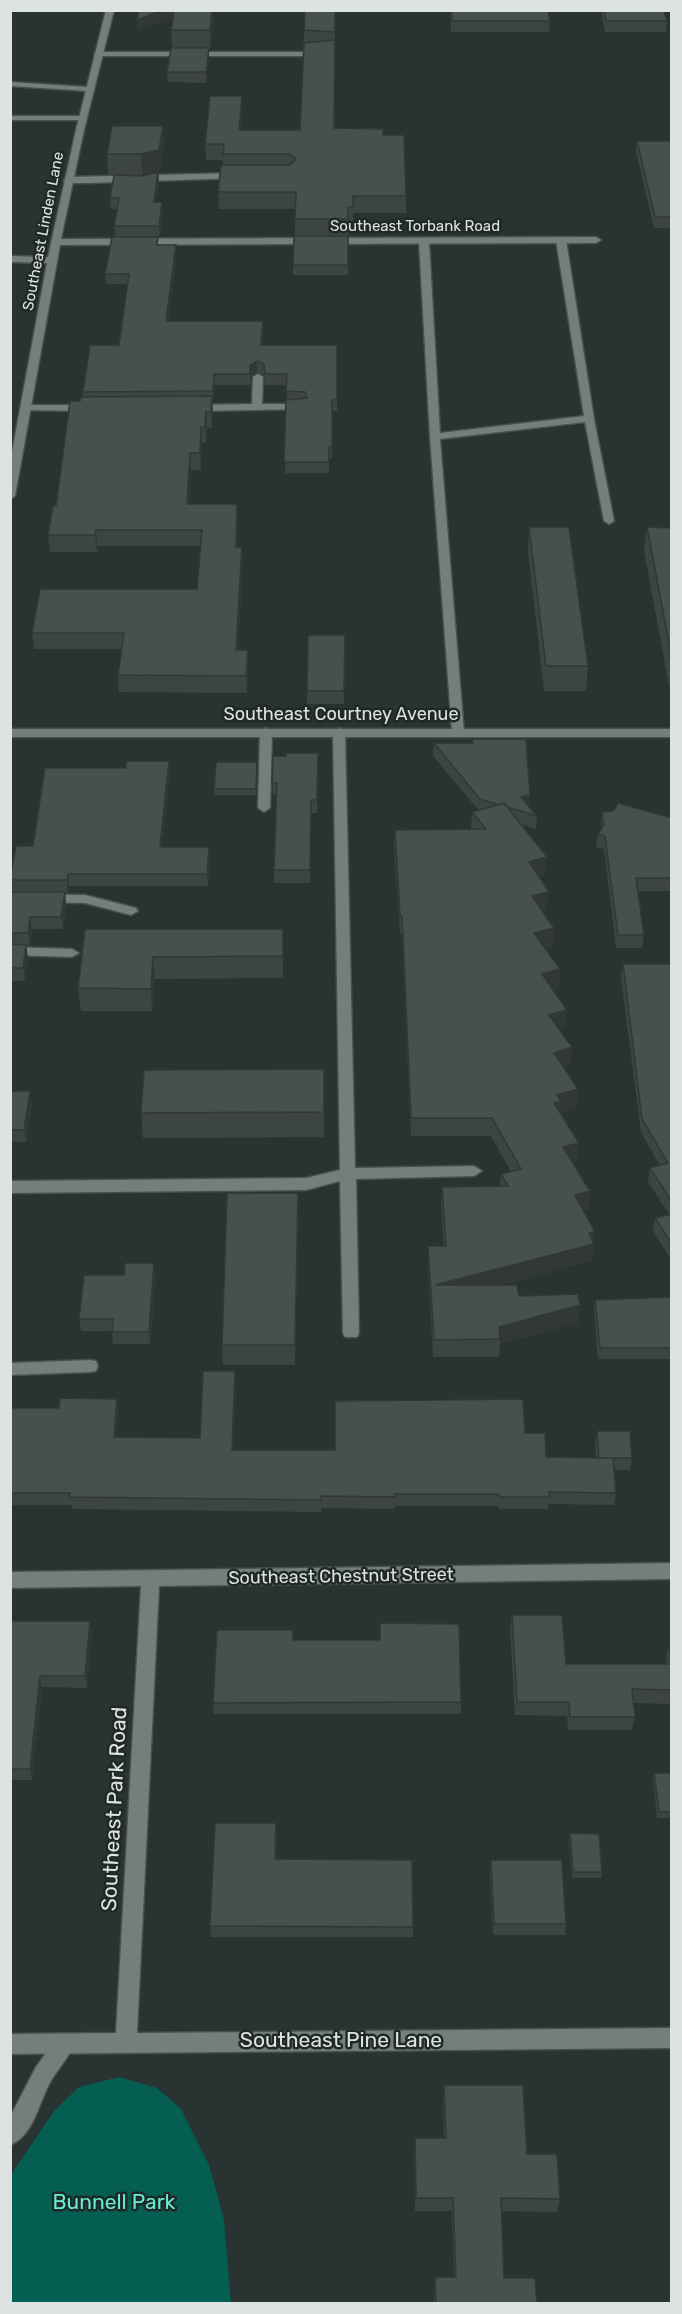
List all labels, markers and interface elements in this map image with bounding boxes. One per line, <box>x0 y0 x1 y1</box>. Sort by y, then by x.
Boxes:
street label: Southeast Linden Lane <box>19 150 67 312</box>
street label: Southeast Torbank Road <box>330 217 500 235</box>
street label: Southeast Courtney Avenue <box>223 703 459 725</box>
street label: Southeast Chestnut Street <box>228 1563 454 1589</box>
street label: Southeast Park Road <box>96 1706 131 1912</box>
street label: Southeast Pine Lane <box>240 2027 442 2052</box>
park label: Bunnell Park <box>53 2189 176 2214</box>

